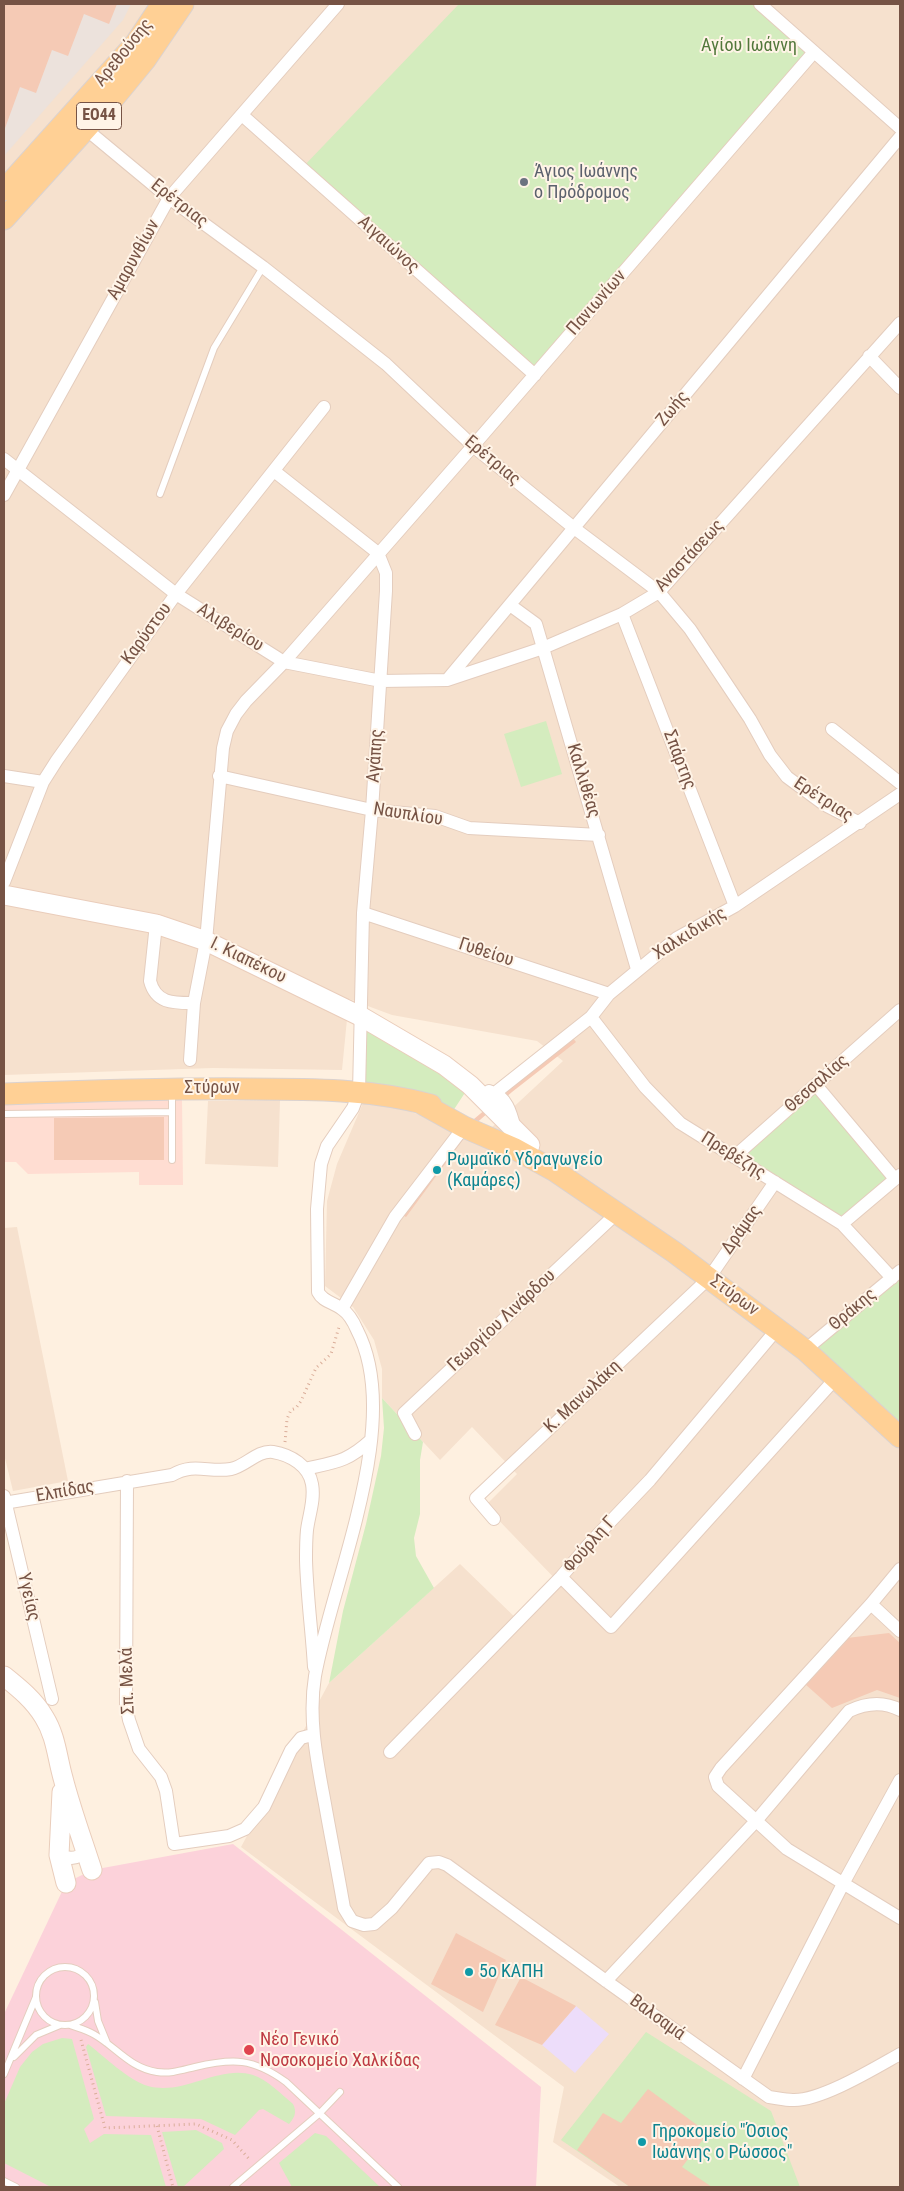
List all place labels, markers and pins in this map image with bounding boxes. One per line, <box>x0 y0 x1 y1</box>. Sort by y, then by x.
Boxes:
place label: Άγιος Ιωάννης ο Πρόδρομος <box>534 161 638 203</box>
marker: Άγιος Ιωάννης ο Πρόδρομος <box>518 176 530 188</box>
place label: Ρωμαϊκό Υδραγωγείο (Καμάρες) <box>447 1149 603 1192</box>
marker: Ρωμαϊκό Υδραγωγείο (Καμάρες) <box>431 1164 443 1176</box>
place label: 5ο ΚΑΠΗ <box>479 1961 544 1983</box>
marker: 5ο ΚΑΠΗ <box>463 1966 475 1978</box>
place label: Νέο Γενικό Νοσοκομείο Χαλκίδας <box>260 2029 420 2072</box>
marker: Νέο Γενικό Νοσοκομείο Χαλκίδας <box>242 2043 256 2057</box>
place label: Γηροκομείο "Όσιος Ιωάννης ο Ρώσσος" <box>652 2121 792 2164</box>
marker: Γηροκομείο "Όσιος Ιωάννης ο Ρώσσος" <box>636 2136 648 2148</box>

